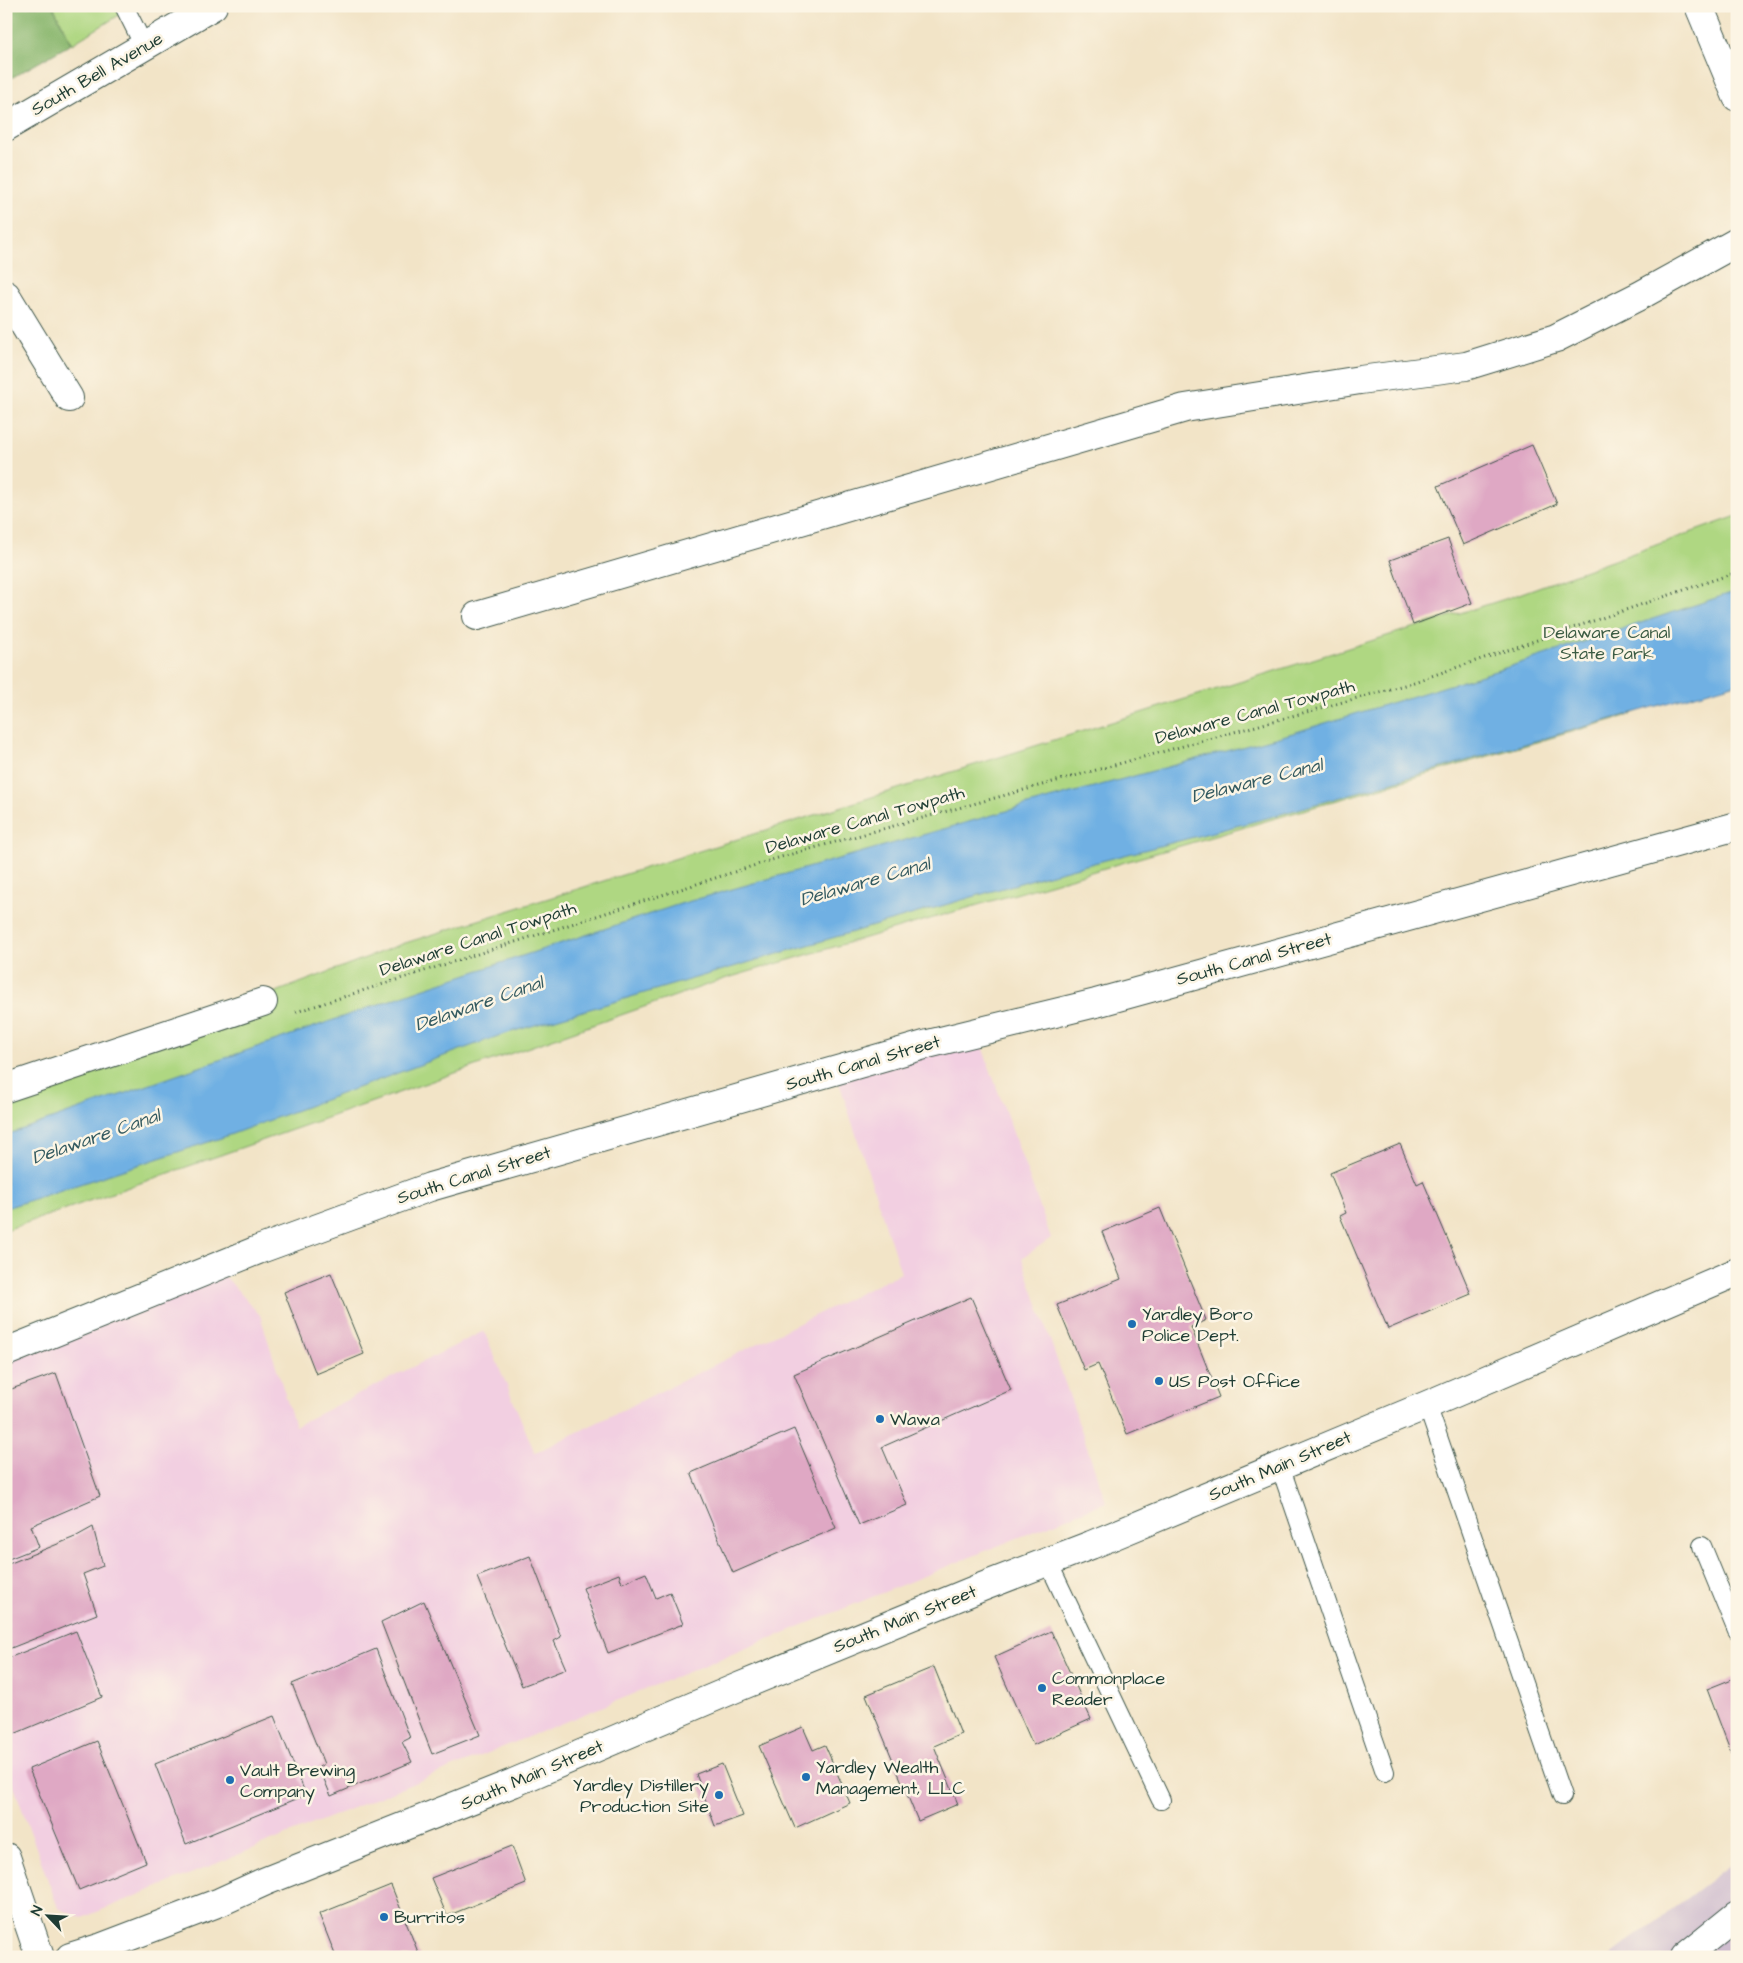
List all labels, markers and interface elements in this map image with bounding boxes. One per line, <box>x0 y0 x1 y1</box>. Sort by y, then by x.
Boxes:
street label: South Bell Avenue <box>27 26 168 122</box>
park label: Delaware Canal State Park <box>1544 620 1671 666</box>
street label: Delaware Canal Towpath <box>1153 673 1357 751</box>
water label: Delaware Canal <box>1189 751 1328 810</box>
street label: Delaware Canal Towpath <box>763 780 967 860</box>
water label: Delaware Canal <box>797 850 936 913</box>
street label: Delaware Canal Towpath <box>376 895 580 983</box>
street label: South Canal Street <box>1174 926 1335 992</box>
water label: Delaware Canal <box>411 968 550 1039</box>
street label: South Canal Street <box>783 1029 944 1097</box>
water label: Delaware Canal <box>28 1101 167 1172</box>
street label: South Canal Street <box>394 1139 555 1210</box>
place label: Yardley Boro Police Dept. <box>1142 1302 1253 1348</box>
marker: Yardley Boro Police Dept. <box>1126 1318 1138 1330</box>
place label: US Post Office <box>1169 1369 1301 1394</box>
marker: US Post Office <box>1153 1375 1165 1387</box>
place label: Wawa <box>890 1407 940 1432</box>
marker: Wawa <box>874 1413 886 1425</box>
street label: South Main Street <box>1205 1424 1356 1507</box>
street label: South Main Street <box>830 1579 981 1659</box>
place label: Commonplace Reader <box>1052 1666 1165 1712</box>
marker: Commonplace Reader <box>1036 1682 1048 1694</box>
street label: South Main Street <box>457 1733 608 1816</box>
place label: Yardley Wealth Management, LLC <box>816 1755 966 1802</box>
place label: Vault Brewing Company <box>240 1758 355 1805</box>
marker: Yardley Wealth Management, LLC <box>800 1771 812 1783</box>
place label: Yardley Distillery Production Site <box>573 1773 709 1819</box>
marker: Vault Brewing Company <box>224 1774 236 1786</box>
marker: Yardley Distillery Production Site <box>713 1789 725 1801</box>
north arrow <box>22 1890 72 1940</box>
text: N <box>26 1903 48 1919</box>
place label: Burritos <box>394 1905 465 1930</box>
marker: Burritos <box>378 1911 390 1923</box>

